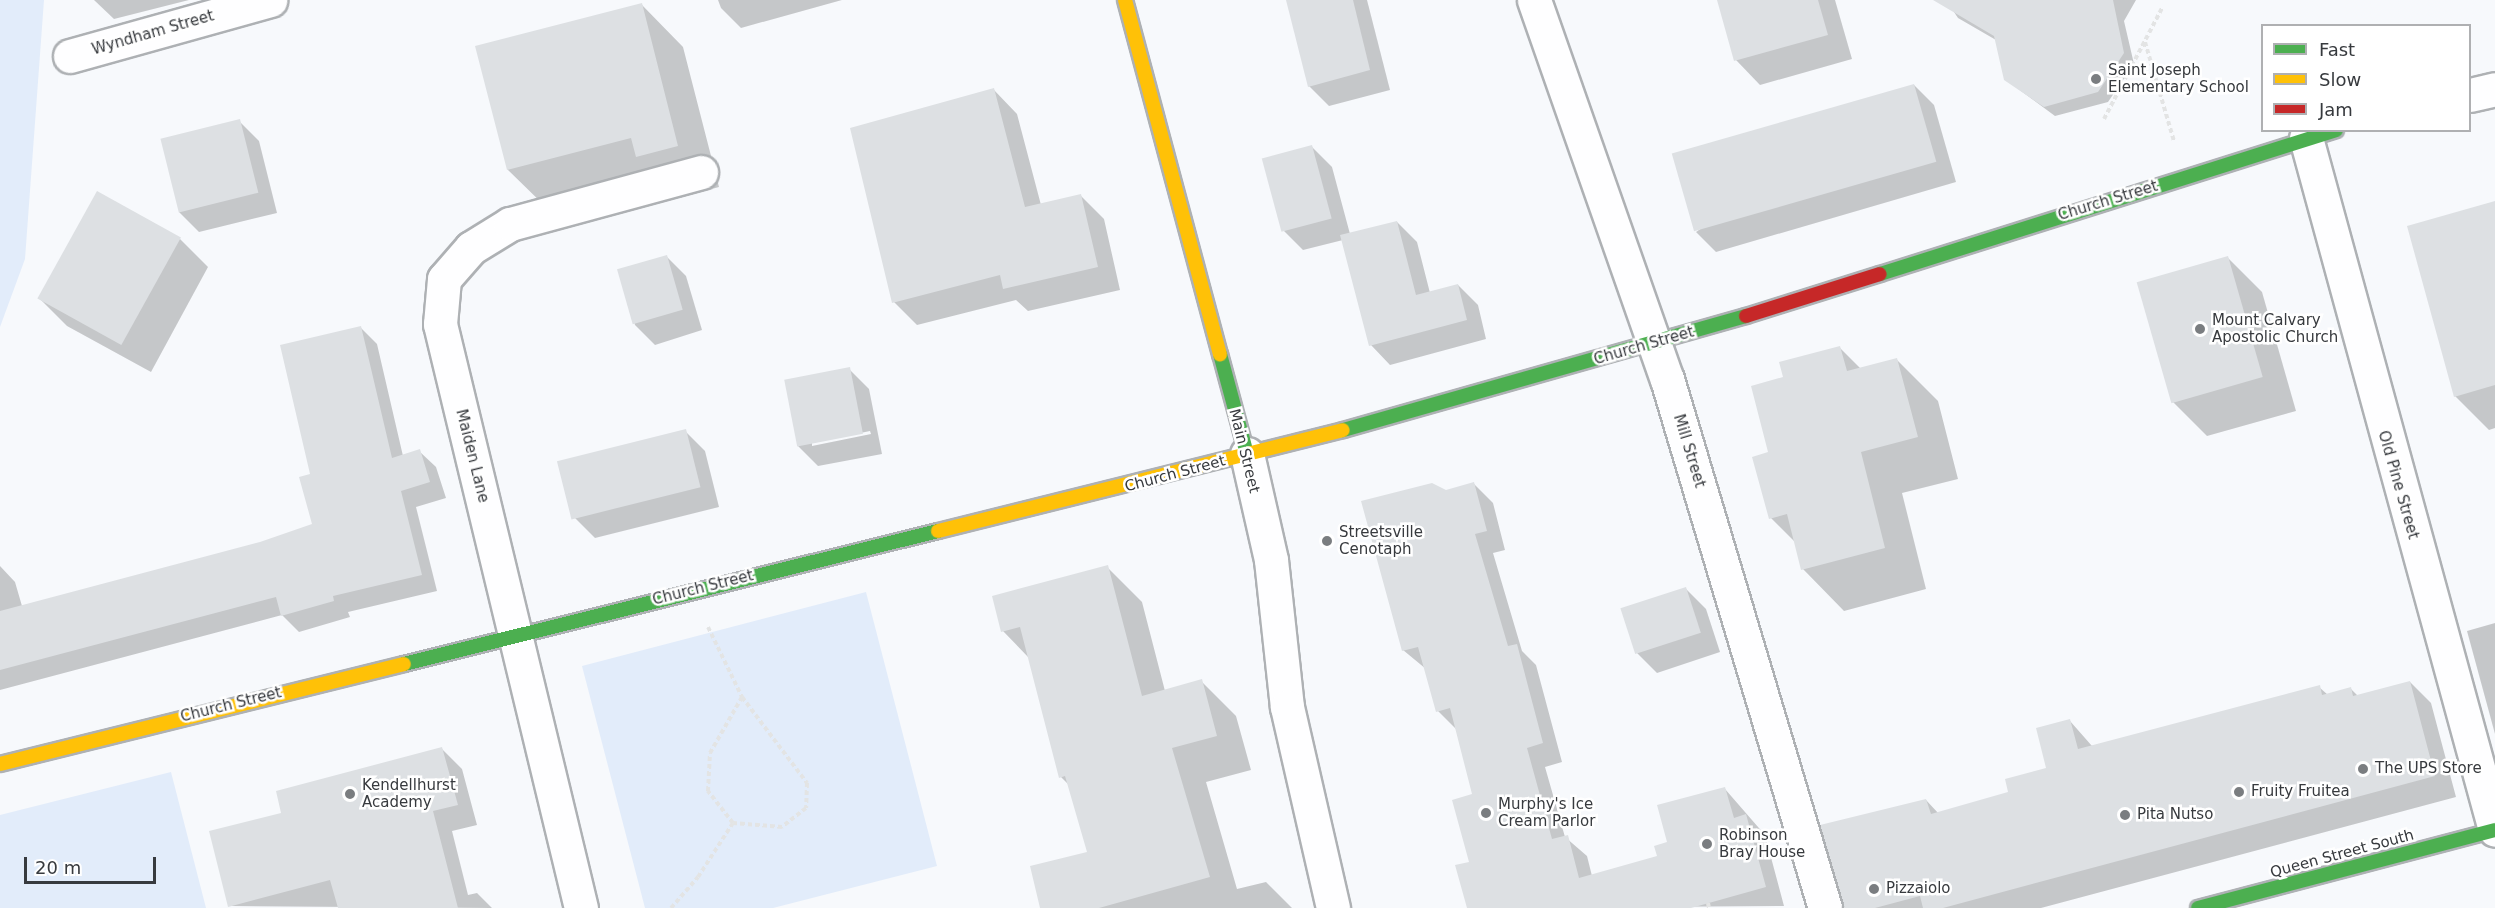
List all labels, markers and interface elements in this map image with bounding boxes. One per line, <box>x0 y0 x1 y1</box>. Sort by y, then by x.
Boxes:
street label: Wyndham Street <box>90 7 216 59</box>
legend <box>2261 24 2471 132</box>
text: Fast <box>2319 39 2355 60</box>
place label: Saint Joseph Elementary School <box>2108 61 2249 96</box>
text: Slow <box>2319 69 2361 90</box>
marker: Saint Joseph Elementary School <box>2089 72 2103 86</box>
text: Jam <box>2319 99 2353 120</box>
street label: Church Street <box>2056 177 2160 225</box>
place label: Mount Calvary Apostolic Church <box>2212 311 2338 346</box>
marker: Mount Calvary Apostolic Church <box>2193 322 2207 336</box>
street label: Church Street <box>1592 323 1696 369</box>
street label: Maiden Lane <box>452 407 492 505</box>
street label: Main Street <box>1225 407 1263 495</box>
street label: Mill Street <box>1669 412 1709 490</box>
street label: Old Pine Street <box>2374 429 2422 541</box>
street label: Church Street <box>1123 452 1227 496</box>
place label: Streetsville Cenotaph <box>1339 523 1423 558</box>
marker: Streetsville Cenotaph <box>1320 534 1334 548</box>
street label: Church Street <box>651 567 755 609</box>
street label: Church Street <box>179 684 283 726</box>
place label: The UPS Store <box>2375 760 2482 778</box>
marker: The UPS Store <box>2356 762 2370 776</box>
place label: Kendellhurst Academy <box>362 776 456 811</box>
place label: Fruity Fruitea <box>2251 783 2350 801</box>
marker: Fruity Fruitea <box>2232 785 2246 799</box>
marker: Kendellhurst Academy <box>343 787 357 801</box>
place label: Murphy's Ice Cream Parlor <box>1498 795 1595 830</box>
marker: Murphy's Ice Cream Parlor <box>1479 806 1493 820</box>
place label: Pita Nutso <box>2137 806 2213 824</box>
marker: Pita Nutso <box>2118 808 2132 822</box>
place label: Robinson Bray House <box>1719 826 1805 861</box>
street label: Queen Street South <box>2268 826 2416 882</box>
marker: Robinson Bray House <box>1700 837 1714 851</box>
scale bar <box>27 845 159 883</box>
text: 20 m <box>35 857 81 878</box>
place label: Pizzaiolo <box>1886 880 1951 898</box>
marker: Pizzaiolo <box>1867 882 1881 896</box>

